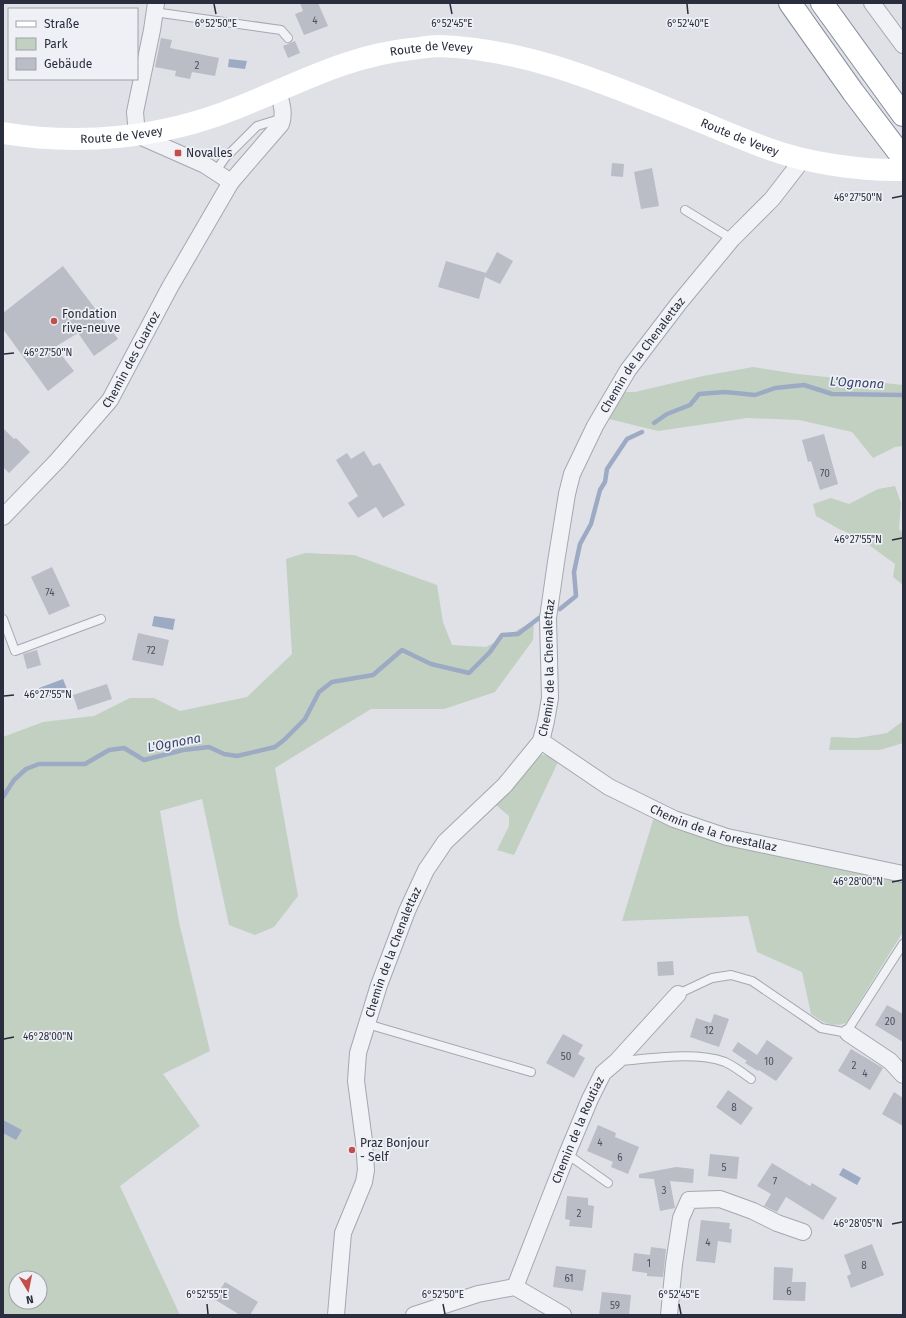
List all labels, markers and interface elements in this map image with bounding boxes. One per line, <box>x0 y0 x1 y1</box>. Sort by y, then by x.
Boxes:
legend <box>8 8 138 80</box>
house number: 4 <box>312 15 318 27</box>
text: Straße <box>44 17 79 31</box>
text: 6°52'50"E <box>195 18 237 30</box>
text: 6°52'45"E <box>431 18 473 30</box>
text: 6°52'40"E <box>667 18 709 30</box>
text: Park <box>44 37 68 51</box>
street label: Route de Vevey <box>389 39 473 59</box>
text: Gebäude <box>44 57 92 71</box>
house number: 2 <box>195 60 200 72</box>
street label: Route de Vevey <box>699 115 781 159</box>
street label: Route de Vevey <box>80 123 164 146</box>
place label: Novalles <box>186 146 233 160</box>
marker: Novalles <box>173 148 183 158</box>
text: 46°27'50"N <box>834 192 882 204</box>
street label: Chemin de la Chenalettaz <box>597 294 688 415</box>
place label: Fondation rive-neuve <box>62 307 120 335</box>
street label: Chemin des Cuarroz <box>99 309 163 411</box>
marker: Fondation rive-neuve <box>49 316 59 326</box>
text: 46°27'50"N <box>24 347 72 359</box>
water label: L'Ognona <box>829 374 884 391</box>
house number: 70 <box>820 468 830 480</box>
text: 46°27'55"N <box>834 534 882 546</box>
house number: 74 <box>45 587 55 599</box>
street label: Chemin de la Chenalettaz <box>535 598 558 738</box>
house number: 72 <box>146 645 156 657</box>
text: 46°27'55"N <box>24 689 72 701</box>
water label: L'Ognona <box>146 730 202 755</box>
street label: Chemin de la Forestallaz <box>648 801 778 854</box>
text: 46°28'00"N <box>833 876 883 888</box>
street label: Chemin de la Chenalettaz <box>362 885 424 1019</box>
house number: 20 <box>885 1016 896 1028</box>
house number: 12 <box>704 1025 714 1037</box>
text: 46°28'00"N <box>23 1031 73 1043</box>
house number: 50 <box>561 1051 572 1063</box>
house number: 10 <box>764 1056 774 1068</box>
house number: 2 <box>852 1060 857 1072</box>
house number: 4 <box>862 1068 868 1080</box>
street label: Chemin de la Routiaz <box>549 1074 607 1186</box>
house number: 8 <box>731 1102 737 1114</box>
place label: Praz Bonjour - Self <box>360 1136 430 1164</box>
house number: 4 <box>597 1137 603 1149</box>
marker: Praz Bonjour - Self <box>347 1145 357 1155</box>
house number: 6 <box>617 1152 623 1164</box>
house number: 5 <box>721 1162 727 1174</box>
house number: 7 <box>773 1176 778 1188</box>
house number: 3 <box>662 1185 667 1197</box>
house number: 2 <box>577 1208 582 1220</box>
text: 46°28'05"N <box>833 1218 883 1230</box>
house number: 4 <box>705 1237 711 1249</box>
house number: 1 <box>647 1258 651 1270</box>
house number: 8 <box>861 1260 867 1272</box>
north arrow <box>8 1270 48 1310</box>
house number: 61 <box>564 1273 574 1285</box>
house number: 6 <box>786 1286 792 1298</box>
text: 6°52'55"E <box>186 1289 228 1301</box>
text: 6°52'50"E <box>422 1289 464 1301</box>
text: 6°52'45"E <box>658 1289 700 1301</box>
text: N <box>25 1292 34 1306</box>
house number: 59 <box>610 1300 620 1312</box>

